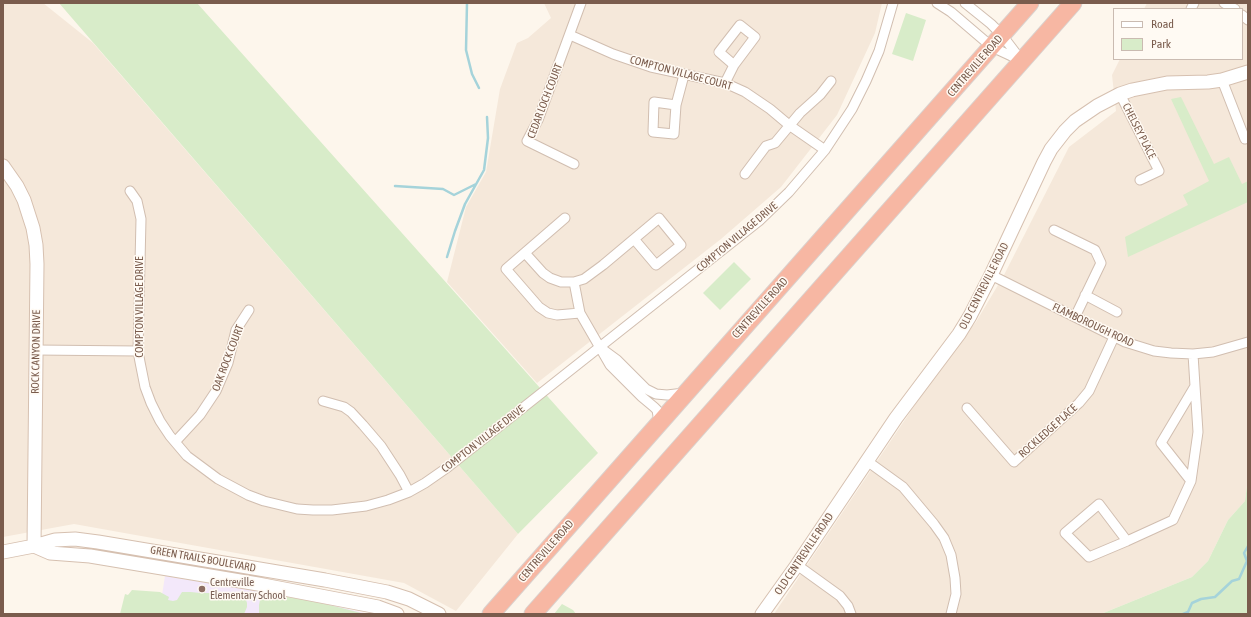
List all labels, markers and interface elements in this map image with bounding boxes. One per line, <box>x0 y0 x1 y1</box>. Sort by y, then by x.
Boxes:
legend <box>1113 8 1243 60</box>
text: Road <box>1151 17 1174 31</box>
street label: CENTREVILLE ROAD <box>945 32 1005 100</box>
text: Park <box>1151 37 1171 51</box>
street label: COMPTON VILLAGE COURT <box>629 53 733 93</box>
street label: CEDAR LOCH COURT <box>525 62 565 140</box>
street label: CHELSEY PLACE <box>1119 101 1159 161</box>
street label: COMPTON VILLAGE DRIVE <box>694 199 780 275</box>
street label: OLD CENTREVILLE ROAD <box>956 240 1012 332</box>
street label: COMPTON VILLAGE DRIVE <box>133 256 147 358</box>
street label: CENTREVILLE ROAD <box>729 275 791 341</box>
street label: FLAMBOROUGH ROAD <box>1050 300 1136 350</box>
street label: ROCK CANYON DRIVE <box>29 310 43 394</box>
street label: OAK ROCK COURT <box>209 323 247 393</box>
street label: ROCKLEDGE PLACE <box>1016 401 1080 461</box>
street label: COMPTON VILLAGE DRIVE <box>439 403 527 475</box>
street label: OLD CENTREVILLE ROAD <box>772 511 836 597</box>
street label: CENTREVILLE ROAD <box>516 517 576 585</box>
street label: GREEN TRAILS BOULEVARD <box>149 543 257 575</box>
place label: Centreville Elementary School <box>210 576 286 602</box>
marker: Centreville Elementary School <box>197 584 207 594</box>

